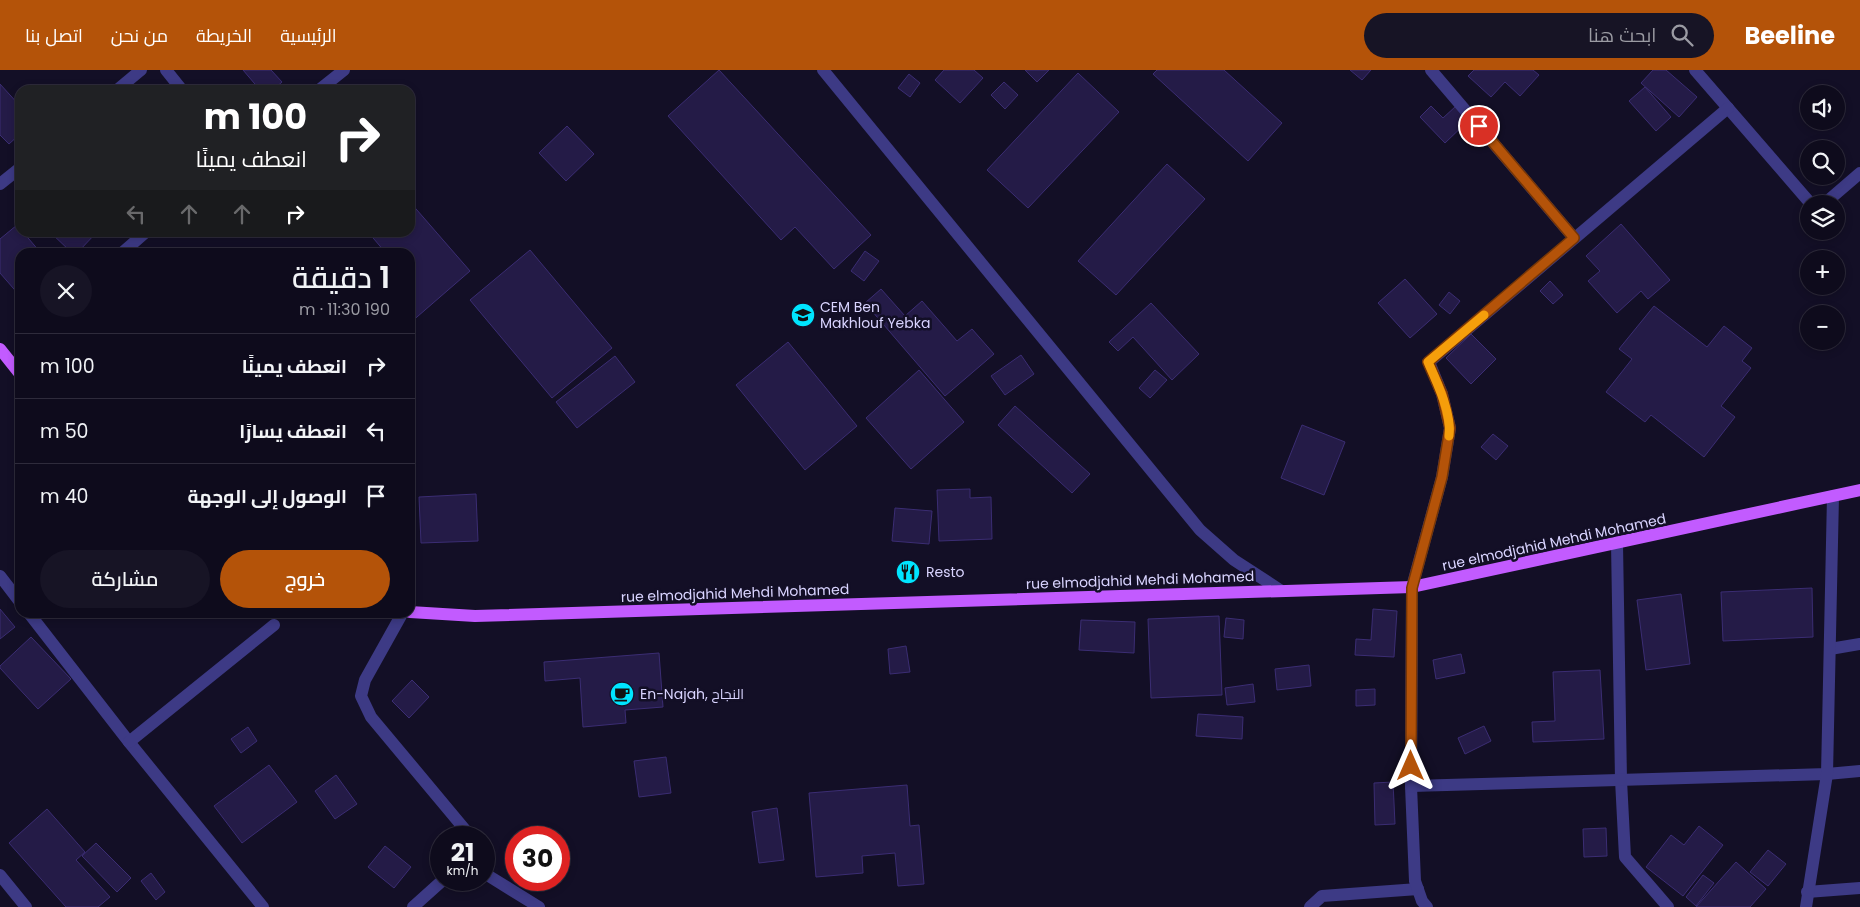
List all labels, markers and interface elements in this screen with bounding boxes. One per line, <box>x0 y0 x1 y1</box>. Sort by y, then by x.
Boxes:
search box <box>1364 13 1714 58</box>
text: Beeline <box>1744 19 1835 52</box>
icon: search <box>1668 21 1696 49</box>
text: ابحث هنا <box>1588 22 1656 49</box>
text: اتصل بنا <box>25 23 83 48</box>
text: من نحن <box>111 23 168 48</box>
text: الخريطة <box>196 23 252 48</box>
text: الرئيسية <box>280 23 337 48</box>
map controls <box>1800 85 1845 350</box>
button: sound <box>1800 85 1845 130</box>
text: 100 m <box>204 92 307 141</box>
icon: right <box>325 105 390 170</box>
pin <box>1458 105 1500 147</box>
icon: arrive <box>1465 112 1493 140</box>
button: search <box>1800 140 1845 185</box>
text: انعطف يمينًا <box>196 144 307 175</box>
button: layers <box>1800 195 1845 240</box>
icon: left <box>122 200 150 228</box>
icon: ahead <box>175 200 203 228</box>
icon: ahead <box>228 200 256 228</box>
icon: right <box>281 200 309 228</box>
button: + <box>1800 250 1845 295</box>
text: 1 دقيقة <box>292 256 390 299</box>
button: close <box>40 265 92 317</box>
place label: CEM Ben Makhlouf Yebka <box>820 297 930 333</box>
text: 190 m · 11:30 <box>299 298 390 321</box>
school or university icon: CEM Ben Makhlouf Yebka <box>790 302 816 328</box>
button: − <box>1800 305 1845 350</box>
icon: right <box>362 352 390 380</box>
text: 100 m <box>40 353 95 380</box>
text: انعطف يمينًا <box>242 353 347 380</box>
icon: left <box>362 417 390 445</box>
text: 50 m <box>40 418 89 445</box>
text: انعطف يسارًا <box>239 418 347 445</box>
icon: arrive <box>362 482 390 510</box>
text: 40 m <box>40 483 89 510</box>
text: الوصول إلى الوجهة <box>188 483 347 510</box>
street label: rue elmodjahid Mehdi Mohamed <box>1440 508 1668 576</box>
button: مشاركة <box>40 550 210 608</box>
button: خروج <box>220 550 390 608</box>
restaurant icon: Resto <box>895 559 921 585</box>
place label: Resto <box>926 562 965 582</box>
street label: rue elmodjahid Mehdi Mohamed <box>1025 566 1255 594</box>
street label: rue elmodjahid Mehdi Mohamed <box>620 579 850 607</box>
cafe icon: En-Najah, النجاح <box>609 681 635 707</box>
place label: En-Najah, النجاح <box>640 684 744 704</box>
position arrow <box>1384 739 1436 791</box>
speed limit sign: 30 <box>505 826 570 891</box>
text: 21 <box>451 835 474 870</box>
text: km/h <box>447 862 478 879</box>

